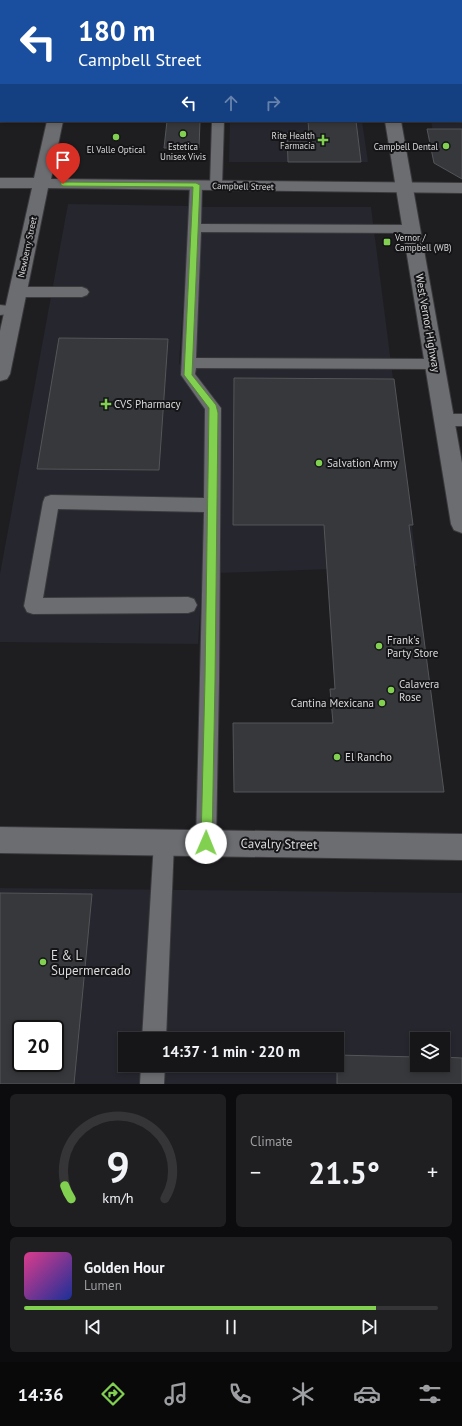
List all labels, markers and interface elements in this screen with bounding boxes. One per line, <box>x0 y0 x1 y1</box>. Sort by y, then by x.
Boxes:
text: 180 m <box>78 12 155 49</box>
icon: left <box>12 16 64 68</box>
text: Campbell Street <box>78 48 201 71</box>
icon: left <box>178 92 200 114</box>
icon: ahead <box>220 92 242 114</box>
icon: right <box>262 92 284 114</box>
marker: Estetica Unisex Vivis <box>178 129 188 139</box>
place label: Rite Health Farmacía <box>272 130 315 151</box>
marker: El Valle Optical <box>111 132 121 142</box>
marker: Rite Health Farmacía <box>318 135 328 145</box>
place label: Estetica Unisex Vivis <box>160 141 206 162</box>
place label: Campbell Dental <box>374 141 438 152</box>
marker: Campbell Dental <box>441 141 451 151</box>
pin <box>46 143 80 184</box>
place label: El Valle Optical <box>87 144 146 155</box>
icon: arrive <box>52 149 74 171</box>
street label: Campbell Street <box>212 180 274 192</box>
street label: Newberry Street <box>15 216 39 278</box>
place label: Vernor / Campbell (WB) <box>394 232 451 254</box>
marker: Vernor / Campbell (WB) <box>382 237 392 247</box>
street label: West Vernor Highway <box>412 273 444 374</box>
place label: CVS Pharmacy <box>114 397 182 411</box>
marker: CVS Pharmacy <box>101 399 111 409</box>
place label: Salvation Army <box>327 456 399 470</box>
marker: Salvation Army <box>314 458 324 468</box>
place label: Frank's Party Store <box>387 633 439 660</box>
marker: Frank's Party Store <box>374 641 384 651</box>
place label: Calavera Rose <box>399 677 439 704</box>
marker: Calavera Rose <box>386 685 396 695</box>
place label: Cantina Mexicana <box>291 696 374 710</box>
marker: Cantina Mexicana <box>377 698 387 708</box>
place label: El Rancho <box>345 750 392 764</box>
marker: El Rancho <box>332 752 342 762</box>
position arrow <box>185 822 227 864</box>
street label: Cavalry Street <box>240 835 318 853</box>
place label: E & L Supermercado <box>51 947 131 979</box>
marker: E & L Supermercado <box>38 957 48 967</box>
speed limit sign: 20 <box>12 1020 64 1072</box>
map controls <box>410 1032 450 1072</box>
button: layers <box>410 1032 450 1072</box>
text: 14:37 · 1 min · 220 m <box>162 1042 300 1061</box>
text: Climate <box>250 1133 293 1150</box>
text: 9 <box>106 1139 130 1192</box>
text: 21.5° <box>308 1153 380 1192</box>
text: − <box>250 1158 261 1186</box>
text: + <box>427 1158 438 1186</box>
text: km/h <box>102 1187 134 1206</box>
text: Golden Hour <box>84 1258 164 1277</box>
text: Lumen <box>84 1277 122 1294</box>
icon: previous <box>82 1316 104 1338</box>
icon: pause <box>220 1316 242 1338</box>
icon: next <box>358 1316 380 1338</box>
icon: directions <box>99 1380 127 1408</box>
icon: music <box>162 1380 190 1408</box>
icon: phone <box>226 1380 254 1408</box>
icon: climate <box>289 1380 317 1408</box>
icon: car <box>353 1380 381 1408</box>
icon: filters <box>416 1380 444 1408</box>
text: 14:36 <box>18 1383 63 1406</box>

